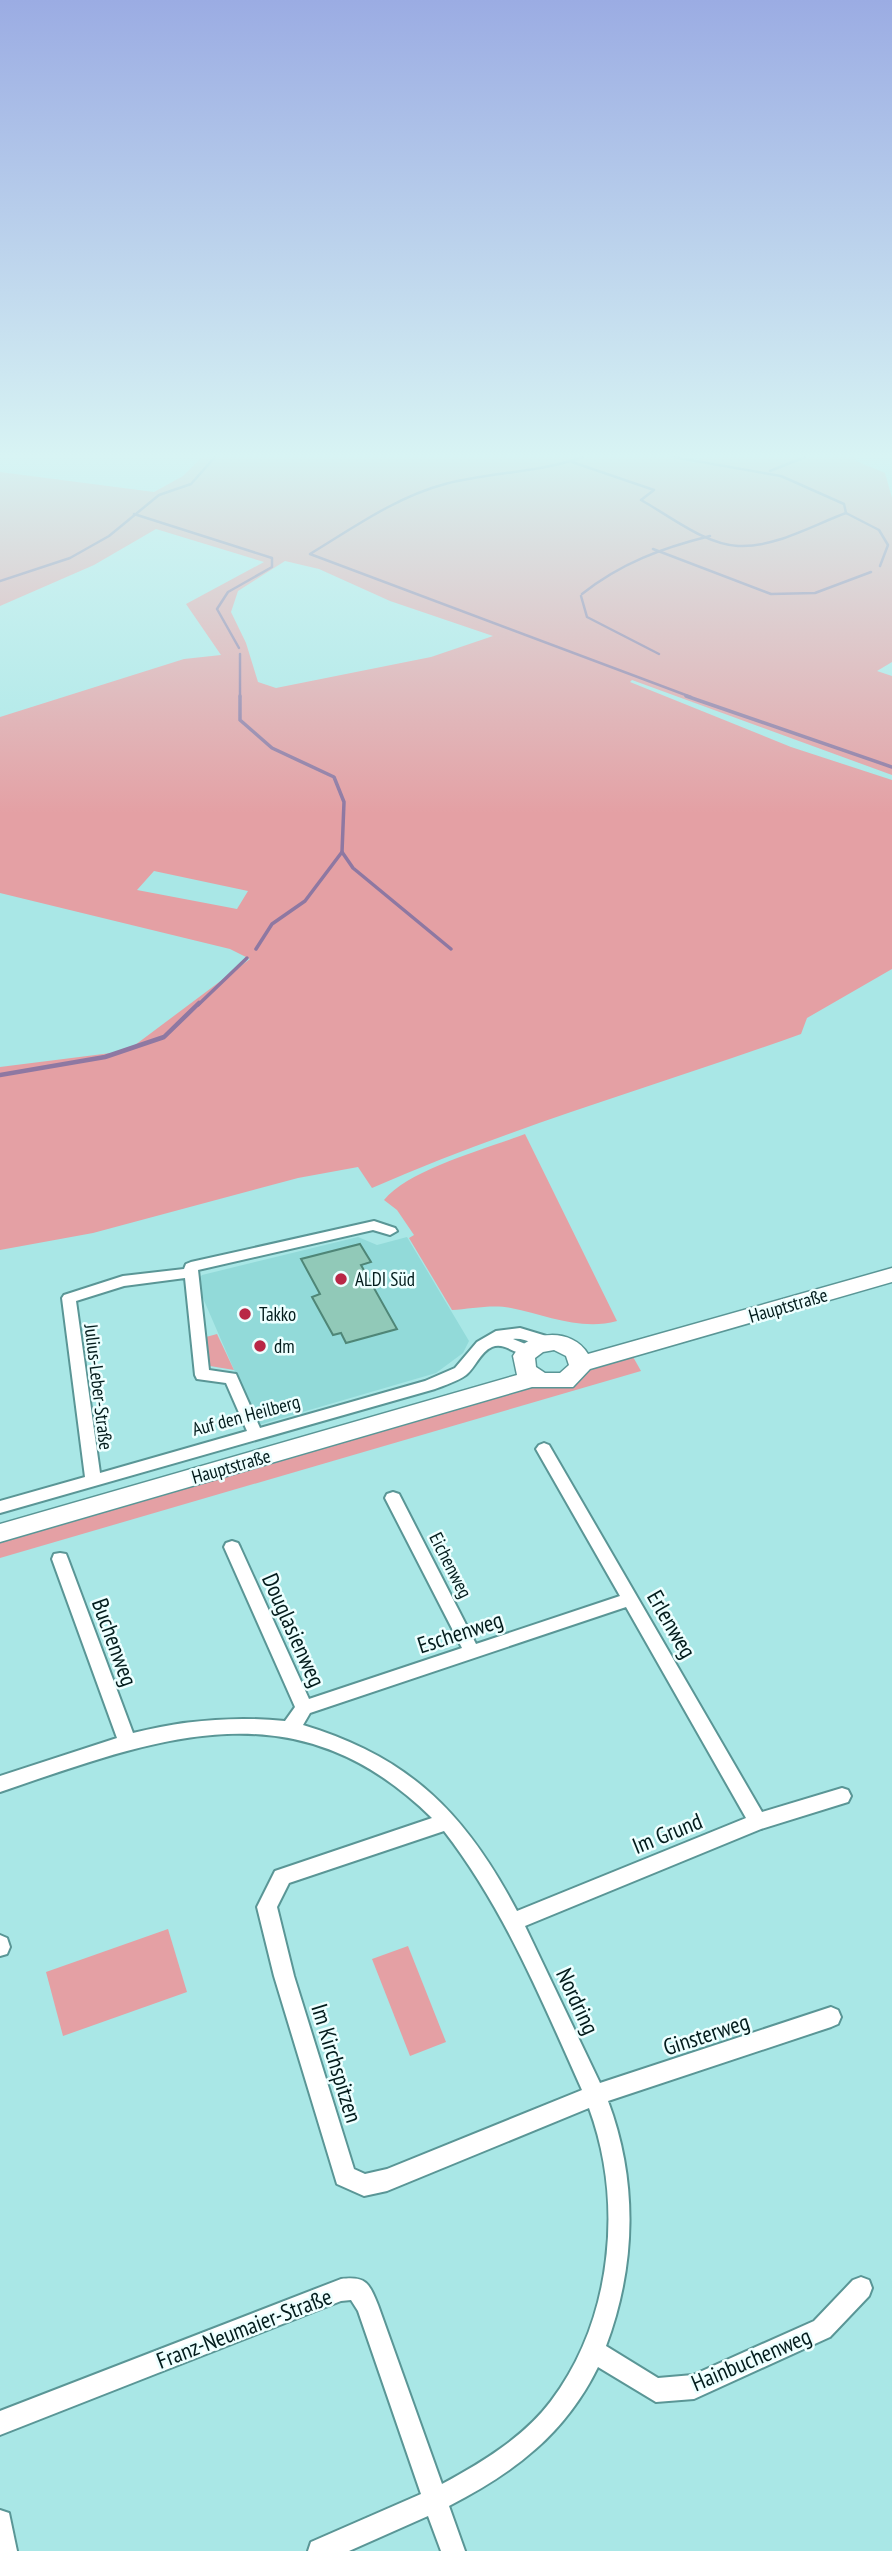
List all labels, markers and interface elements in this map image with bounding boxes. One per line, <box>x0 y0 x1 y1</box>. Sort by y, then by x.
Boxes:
place label: ALDI Süd <box>355 1267 415 1291</box>
marker: ALDI Süd <box>333 1271 349 1287</box>
street label: Hauptstraße <box>746 1282 830 1328</box>
place label: Takko <box>259 1302 296 1326</box>
marker: Takko <box>237 1306 253 1322</box>
street label: Julius-Leber-Straße <box>79 1322 119 1451</box>
place label: dm <box>274 1334 295 1358</box>
marker: dm <box>252 1338 268 1354</box>
street label: Auf den Heilberg <box>189 1389 303 1441</box>
street label: Hauptstraße <box>189 1443 273 1489</box>
street label: Eichenweg <box>424 1528 478 1602</box>
street label: Douglasienweg <box>256 1569 332 1691</box>
street label: Erlenweg <box>641 1585 703 1663</box>
street label: Buchenweg <box>86 1594 144 1690</box>
street label: Eschenweg <box>414 1605 506 1659</box>
street label: Im Grund <box>628 1806 706 1860</box>
street label: Nordring <box>550 1963 606 2039</box>
street label: Im Kirchspitzen <box>305 2000 369 2126</box>
street label: Ginsterweg <box>659 2006 753 2062</box>
street label: Franz-Neumaier-Straße <box>152 2281 336 2375</box>
street label: Hainbuchenweg <box>687 2321 815 2397</box>

